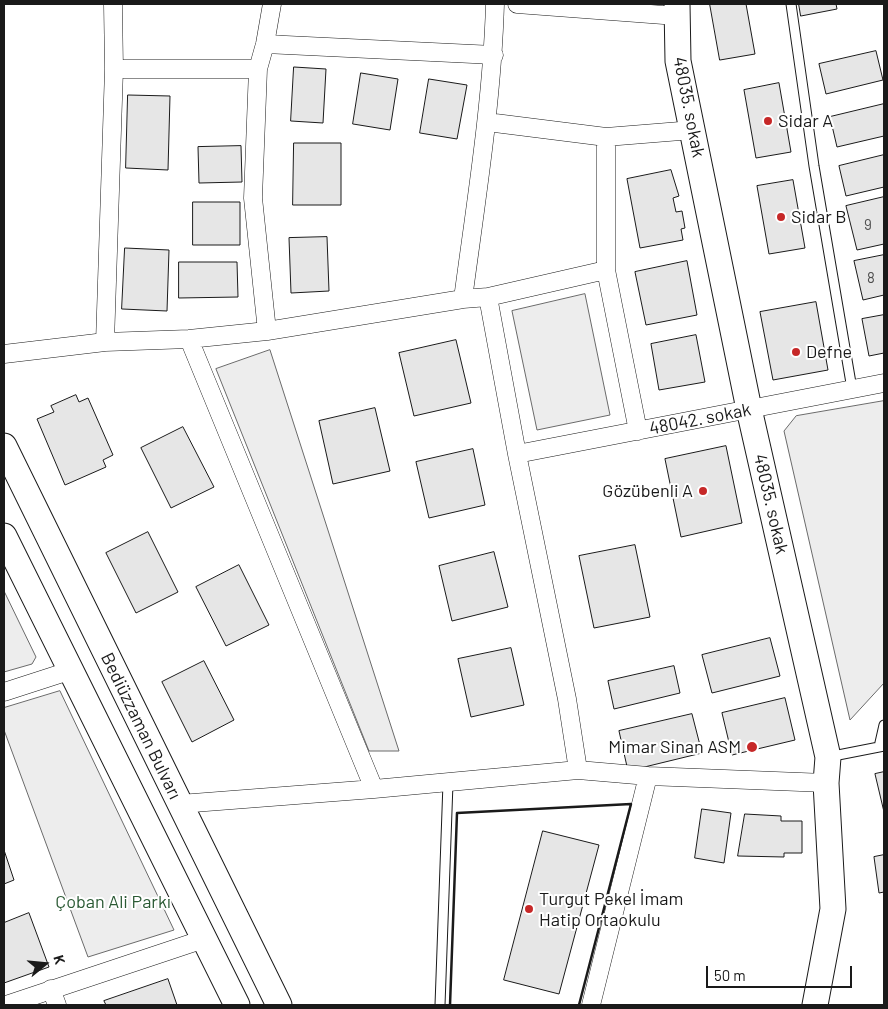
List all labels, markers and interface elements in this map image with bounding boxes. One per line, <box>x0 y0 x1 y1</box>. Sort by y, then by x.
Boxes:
street label: 48035. sokak <box>669 55 709 159</box>
place label: Sidar A <box>778 110 833 132</box>
marker: Sidar A <box>762 115 774 127</box>
place label: Sidar B <box>791 206 847 228</box>
marker: Sidar B <box>775 211 787 223</box>
house number: 9 <box>864 216 872 234</box>
house number: 8 <box>867 269 875 287</box>
place label: Defne <box>806 341 852 363</box>
marker: Defne <box>790 346 802 358</box>
street label: 48042. sokak <box>647 399 753 439</box>
street label: 48035. sokak <box>749 452 793 556</box>
place label: Gözübenli A <box>602 480 693 502</box>
marker: Gözübenli A <box>697 485 709 497</box>
street label: Bediüzzaman Bulvarı <box>96 649 186 803</box>
place label: Mimar Sinan ASM <box>608 736 741 758</box>
marker: Mimar Sinan ASM <box>745 740 759 754</box>
place label: Turgut Pekel İmam Hatip Ortaokulu <box>539 888 683 931</box>
park label: Çoban Ali Parkı <box>55 891 171 913</box>
marker: Turgut Pekel İmam Hatip Ortaokulu <box>523 903 535 915</box>
north arrow <box>20 939 70 989</box>
text: K <box>50 953 69 966</box>
scale bar <box>708 956 854 988</box>
text: 50 m <box>714 966 746 984</box>

